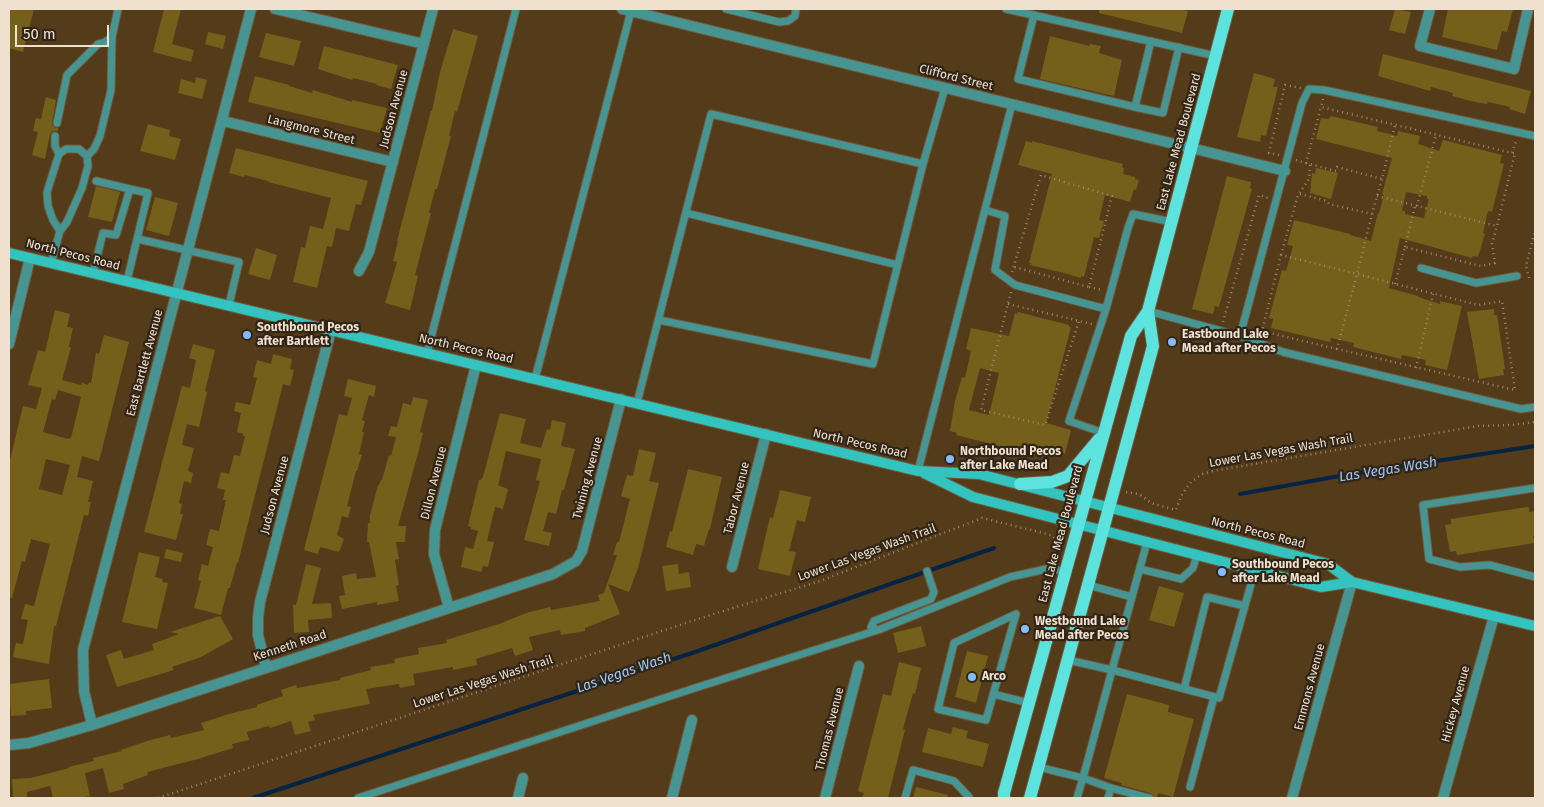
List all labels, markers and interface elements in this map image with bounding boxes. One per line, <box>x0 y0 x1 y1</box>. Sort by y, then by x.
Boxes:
scale bar <box>18 15 111 47</box>
text: 50 m <box>23 25 56 43</box>
street label: Clifford Street <box>918 62 994 94</box>
street label: Judson Avenue <box>377 68 411 150</box>
street label: East Lake Mead Boulevard <box>1154 72 1204 212</box>
street label: Langmore Street <box>266 112 356 148</box>
street label: North Pecos Road <box>24 236 122 274</box>
street label: East Bartlett Avenue <box>124 308 166 418</box>
place label: Southbound Pecos after Bartlett <box>257 321 359 349</box>
place label: Eastbound Lake Mead after Pecos <box>1182 328 1276 356</box>
marker: Southbound Pecos after Bartlett <box>241 329 253 341</box>
street label: North Pecos Road <box>417 331 515 367</box>
marker: Eastbound Lake Mead after Pecos <box>1166 336 1178 348</box>
street label: North Pecos Road <box>811 426 909 462</box>
street label: Lower Las Vegas Wash Trail <box>1208 431 1354 471</box>
street label: Twining Avenue <box>570 435 606 521</box>
street label: Dillon Avenue <box>418 445 450 521</box>
place label: Northbound Pecos after Lake Mead <box>960 445 1061 473</box>
marker: Northbound Pecos after Lake Mead <box>944 453 956 465</box>
street label: Judson Avenue <box>258 454 292 536</box>
water label: Las Vegas Wash <box>1338 454 1438 486</box>
street label: Tabor Avenue <box>721 460 753 536</box>
street label: East Lake Mead Boulevard <box>1036 464 1086 604</box>
street label: North Pecos Road <box>1209 514 1307 552</box>
street label: Lower Las Vegas Wash Trail <box>796 521 938 585</box>
place label: Southbound Pecos after Lake Mead <box>1232 558 1334 586</box>
marker: Southbound Pecos after Lake Mead <box>1216 566 1228 578</box>
place label: Westbound Lake Mead after Pecos <box>1035 615 1129 643</box>
marker: Westbound Lake Mead after Pecos <box>1019 623 1031 635</box>
street label: Kenneth Road <box>252 627 328 665</box>
street label: Emmons Avenue <box>1291 642 1329 732</box>
water label: Las Vegas Wash <box>574 649 674 697</box>
street label: Lower Las Vegas Wash Trail <box>411 653 555 711</box>
street label: Hickey Avenue <box>1439 664 1473 744</box>
place label: Arco <box>982 670 1006 684</box>
marker: Arco <box>966 671 978 683</box>
street label: Thomas Avenue <box>813 686 847 772</box>

